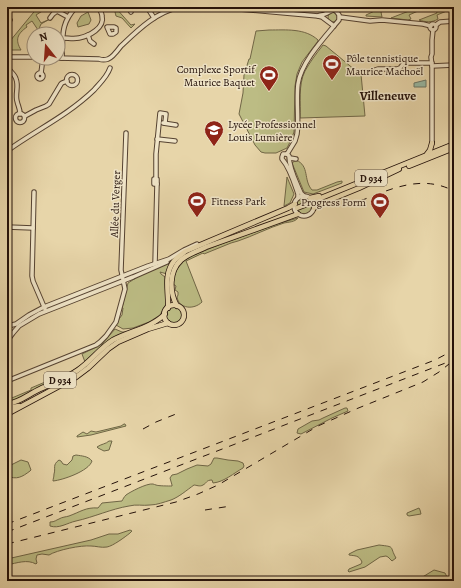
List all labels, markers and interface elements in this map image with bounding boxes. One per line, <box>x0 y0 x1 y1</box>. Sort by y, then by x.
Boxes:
north arrow <box>26 26 66 66</box>
text: N <box>37 29 49 45</box>
place label: Pôle tennistique Maurice Machoël <box>346 51 423 79</box>
sports icon: Pôle tennistique Maurice Machoël <box>321 53 343 81</box>
place label: Complexe Sportif Maurice Baquet <box>177 62 256 90</box>
sports icon: Complexe Sportif Maurice Baquet <box>258 64 280 92</box>
district label: Villeneuve <box>359 87 416 104</box>
place label: Lycée Professionnel Louis Lumière <box>228 117 316 145</box>
school or university icon: Lycée Professionnel Louis Lumière <box>203 119 225 147</box>
street label: Allée du Verger <box>107 170 124 239</box>
road number: D 934 <box>355 170 387 186</box>
sports icon: Fitness Park <box>186 190 208 218</box>
sports icon: Progress Form <box>369 191 391 219</box>
place label: Fitness Park <box>211 194 266 209</box>
place label: Progress Form <box>301 195 366 210</box>
road number: D 934 <box>44 372 76 388</box>

